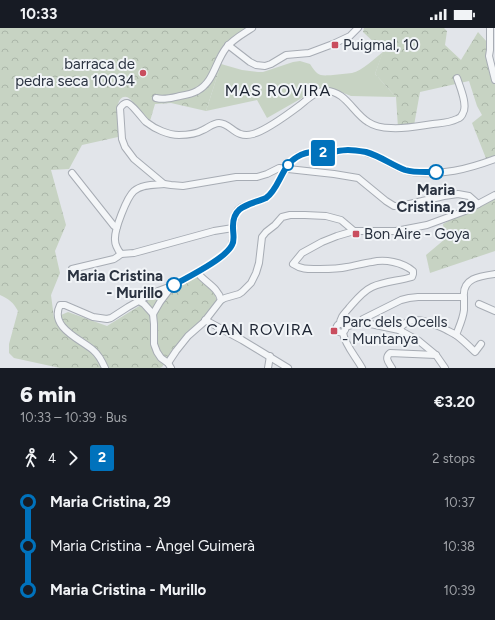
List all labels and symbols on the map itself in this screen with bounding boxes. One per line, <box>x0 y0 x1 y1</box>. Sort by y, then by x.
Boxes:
place label: Puigmal, 10 <box>343 36 419 54</box>
marker: Puigmal, 10 <box>330 40 340 50</box>
place label: barraca de pedra seca 10034 <box>15 55 135 90</box>
marker: barraca de pedra seca 10034 <box>138 68 148 78</box>
district label: MAS ROVIRA <box>225 81 331 100</box>
line badge: 2 <box>310 140 336 166</box>
unlabelled marker <box>282 159 294 171</box>
marker: Maria Cristina, 29 <box>428 164 444 180</box>
place label: Maria Cristina, 29 <box>397 181 476 216</box>
place label: Bon Aire - Goya <box>364 225 470 243</box>
marker: Bon Aire - Goya <box>351 229 361 239</box>
place label: Maria Cristina - Murillo <box>67 267 163 302</box>
marker: Maria Cristina - Murillo <box>166 277 182 293</box>
place label: Parc dels Ocells - Muntanya <box>342 313 448 348</box>
district label: CAN ROVIRA <box>206 320 314 339</box>
marker: Parc dels Ocells - Muntanya <box>329 326 339 336</box>

